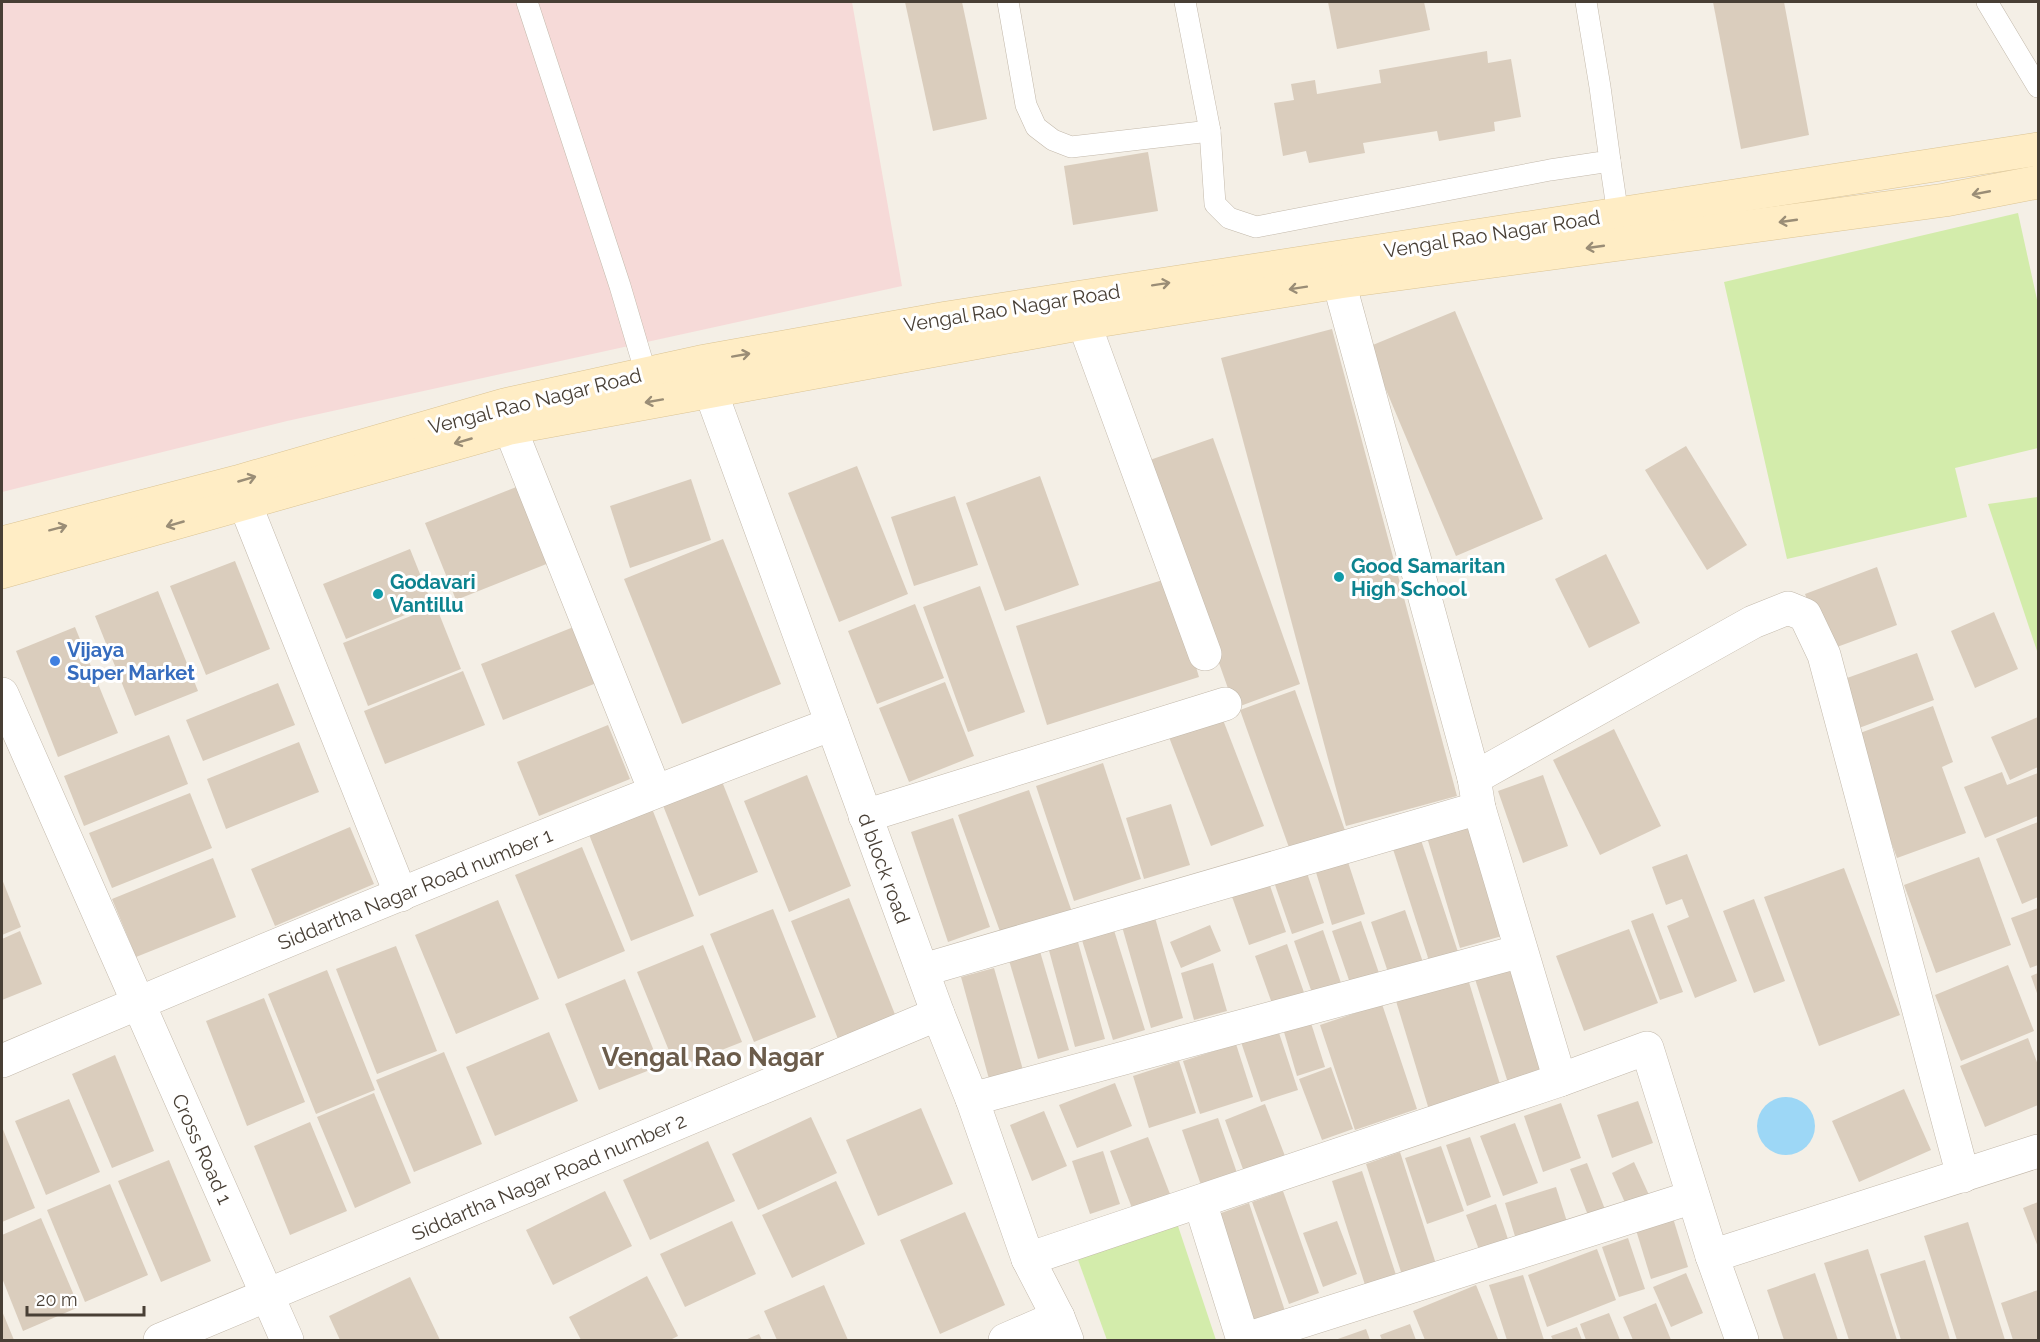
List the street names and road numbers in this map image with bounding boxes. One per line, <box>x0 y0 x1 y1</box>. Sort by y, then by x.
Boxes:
street label: Vengal Rao Nagar Road <box>1382 205 1602 263</box>
street label: Vengal Rao Nagar Road <box>902 279 1122 337</box>
street label: Vengal Rao Nagar Road <box>426 363 644 439</box>
street label: d block road <box>853 809 915 927</box>
street label: Siddartha Nagar Road number 1 <box>274 823 556 955</box>
street label: Cross Road 1 <box>167 1090 237 1208</box>
street label: Siddartha Nagar Road number 2 <box>408 1108 690 1246</box>

